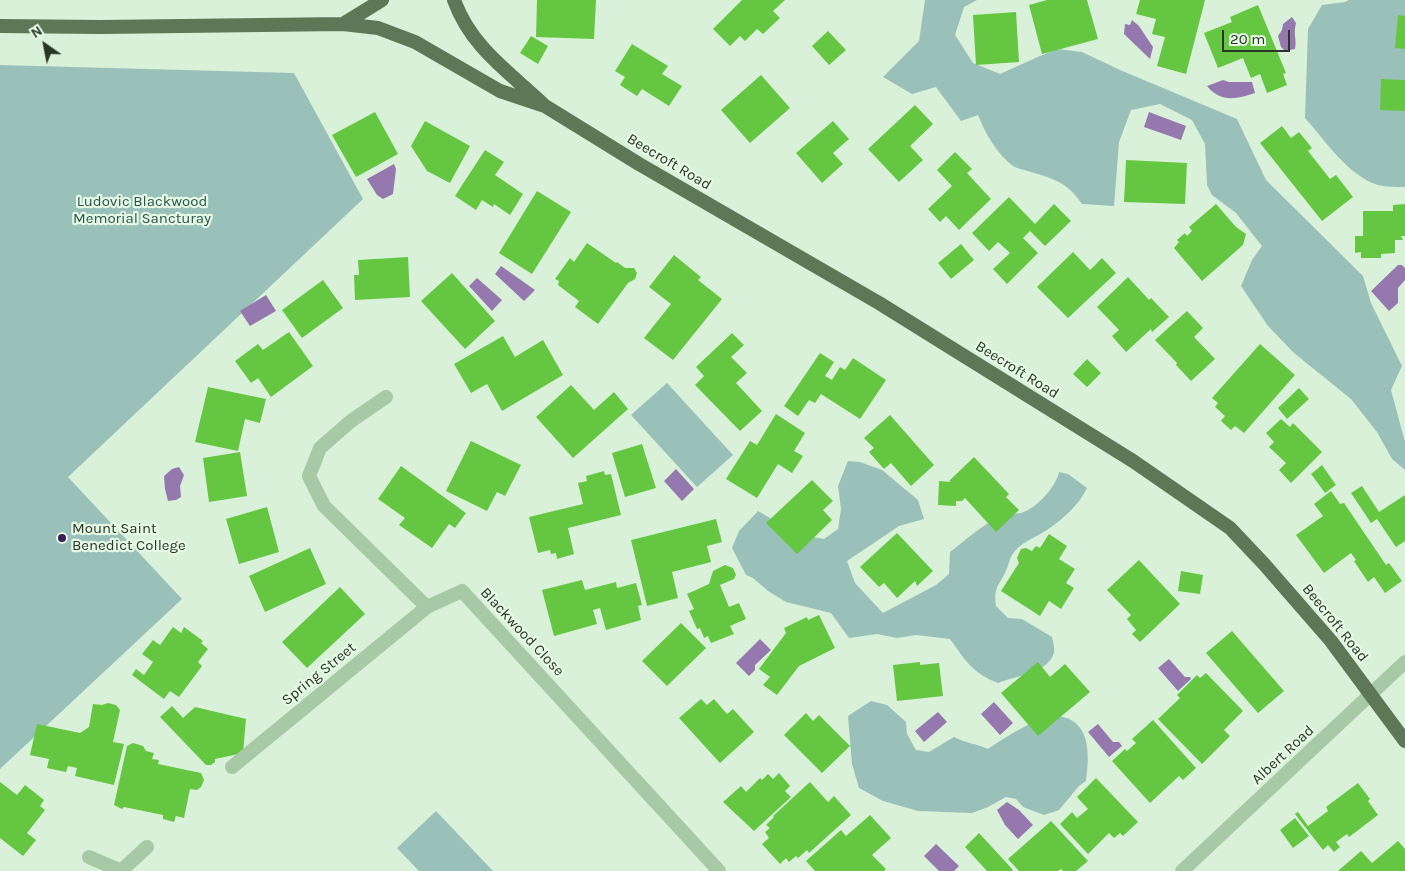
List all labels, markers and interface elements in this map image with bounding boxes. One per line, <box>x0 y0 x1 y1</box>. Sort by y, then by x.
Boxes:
north arrow <box>20 20 70 70</box>
scale bar <box>1225 20 1292 52</box>
text: N <box>28 22 45 42</box>
text: 20 m <box>1230 30 1265 48</box>
street label: Beecroft Road <box>624 130 714 194</box>
park label: Ludovic Blackwood Memorial Sancturay <box>73 193 211 228</box>
street label: Beecroft Road <box>972 337 1062 403</box>
place label: Mount Saint Benedict College <box>72 520 186 555</box>
marker: Mount Saint Benedict College <box>56 532 68 544</box>
street label: Beecroft Road <box>1298 580 1372 666</box>
street label: Blackwood Close <box>476 584 568 680</box>
street label: Spring Street <box>278 639 360 709</box>
street label: Albert Road <box>1248 722 1318 788</box>

